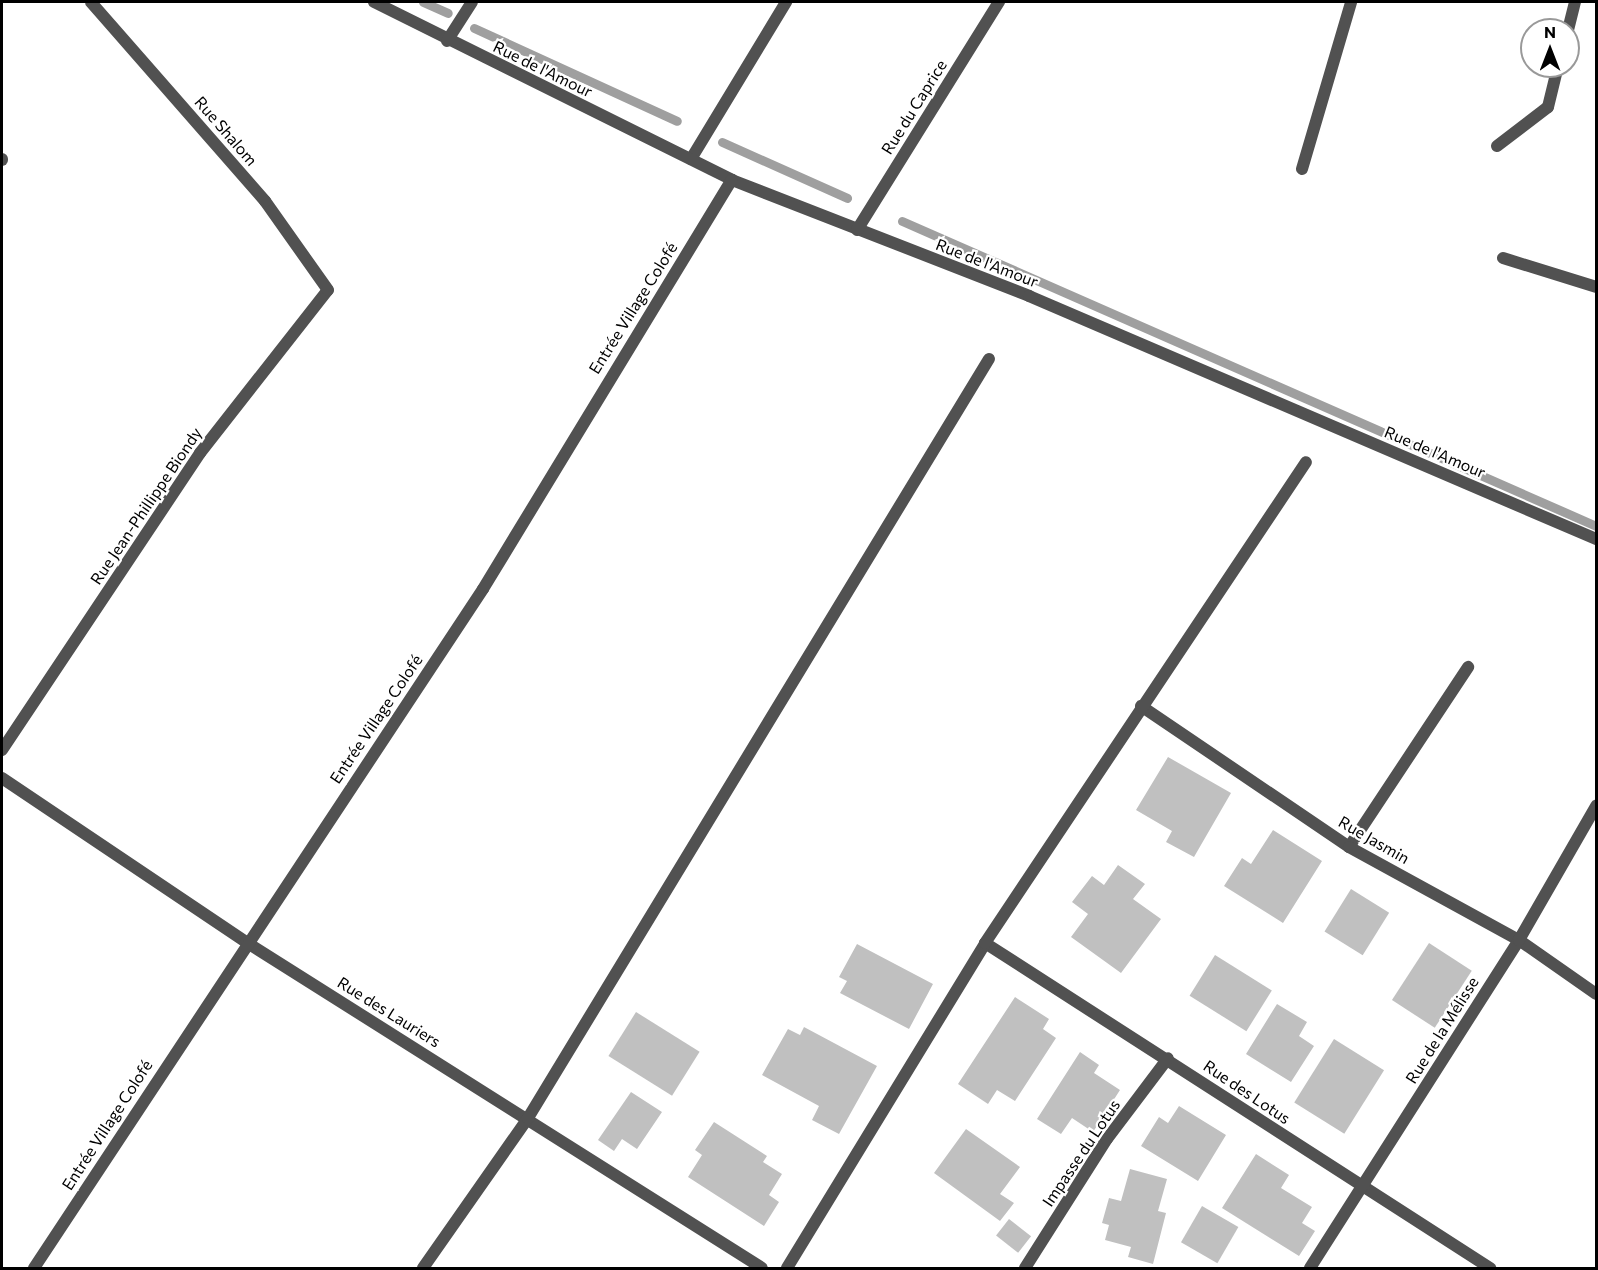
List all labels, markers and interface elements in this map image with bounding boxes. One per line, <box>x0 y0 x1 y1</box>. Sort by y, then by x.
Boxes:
north arrow <box>1520 18 1580 78</box>
text: N <box>1544 22 1556 41</box>
street label: Rue de l'Amour <box>490 37 596 101</box>
street label: Rue du Caprice <box>877 56 951 158</box>
street label: Rue Shalom <box>191 92 261 170</box>
street label: Rue de l'Amour <box>933 235 1041 291</box>
street label: Entrée Village Colofé <box>585 239 681 377</box>
street label: Rue de l'Amour <box>1381 422 1489 482</box>
street label: Rue Jean-Phillippe Biondy <box>86 424 206 588</box>
street label: Entrée Village Colofé <box>326 651 426 787</box>
street label: Rue Jasmin <box>1335 812 1413 868</box>
street label: Rue des Lauriers <box>334 973 444 1051</box>
street label: Rue de la Mélisse <box>1401 973 1483 1087</box>
street label: Entrée Village Colofé <box>58 1056 156 1194</box>
street label: Rue des Lotus <box>1200 1056 1294 1128</box>
street label: Impasse du Lotus <box>1038 1096 1124 1210</box>

